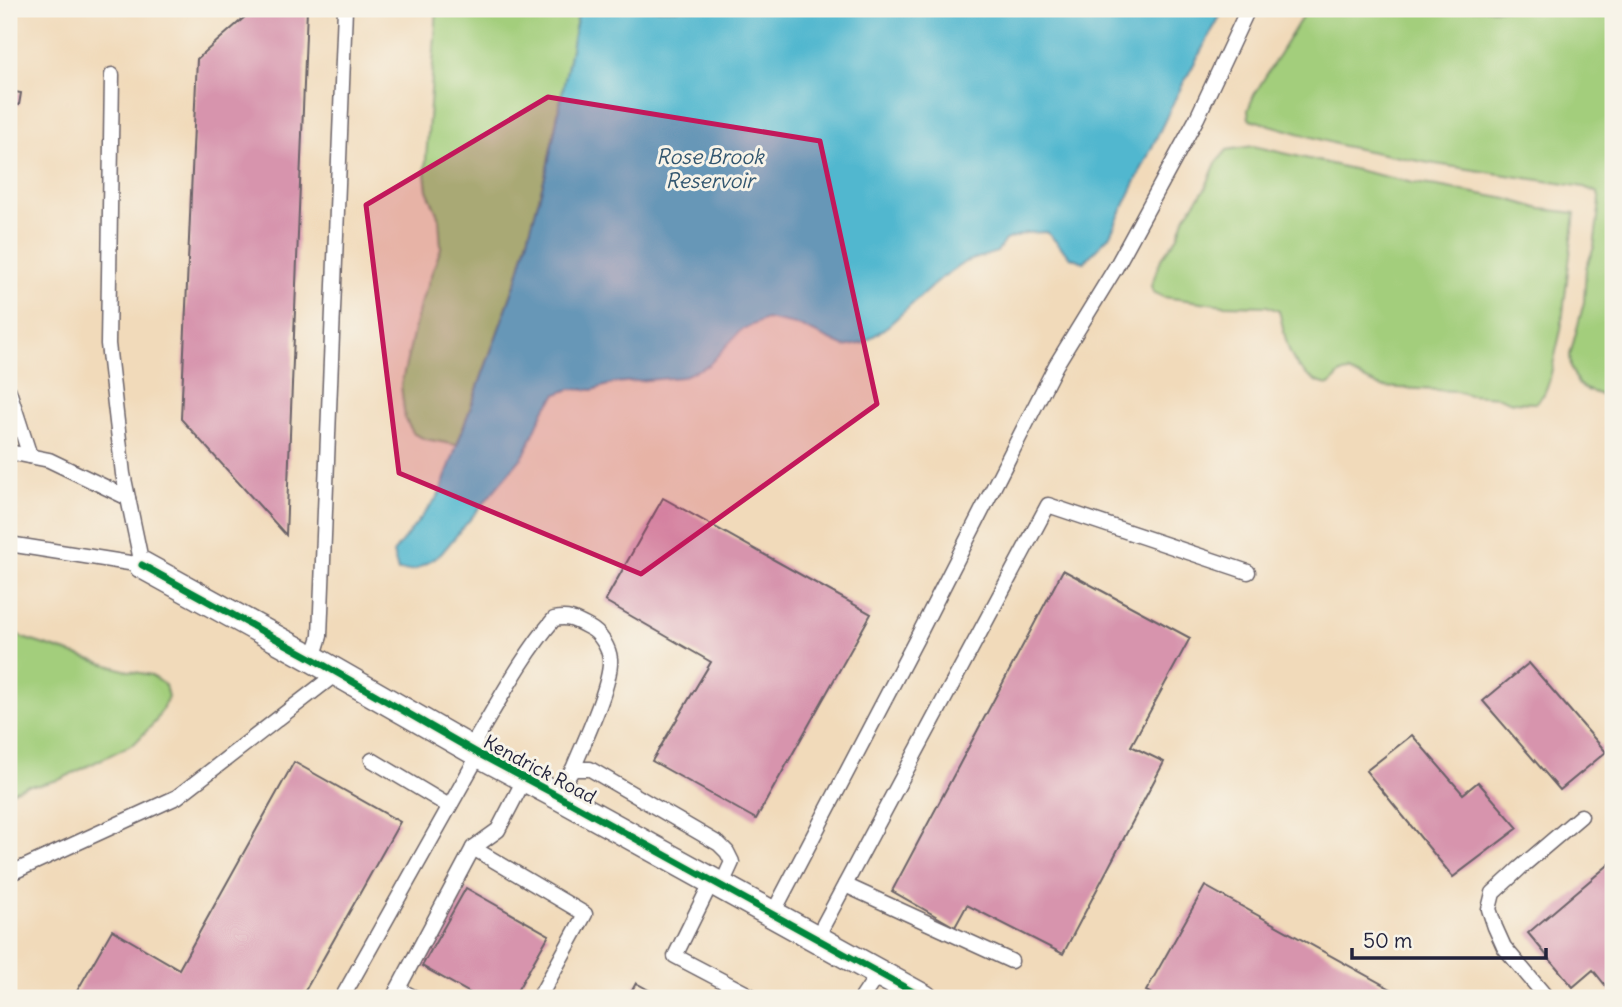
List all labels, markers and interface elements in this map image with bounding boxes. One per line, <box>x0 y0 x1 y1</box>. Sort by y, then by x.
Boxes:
water label: Rose Brook Reservoir <box>656 143 765 194</box>
street label: Kendrick Road <box>480 729 600 809</box>
scale bar <box>1352 916 1547 960</box>
text: 50 m <box>1363 927 1412 954</box>

